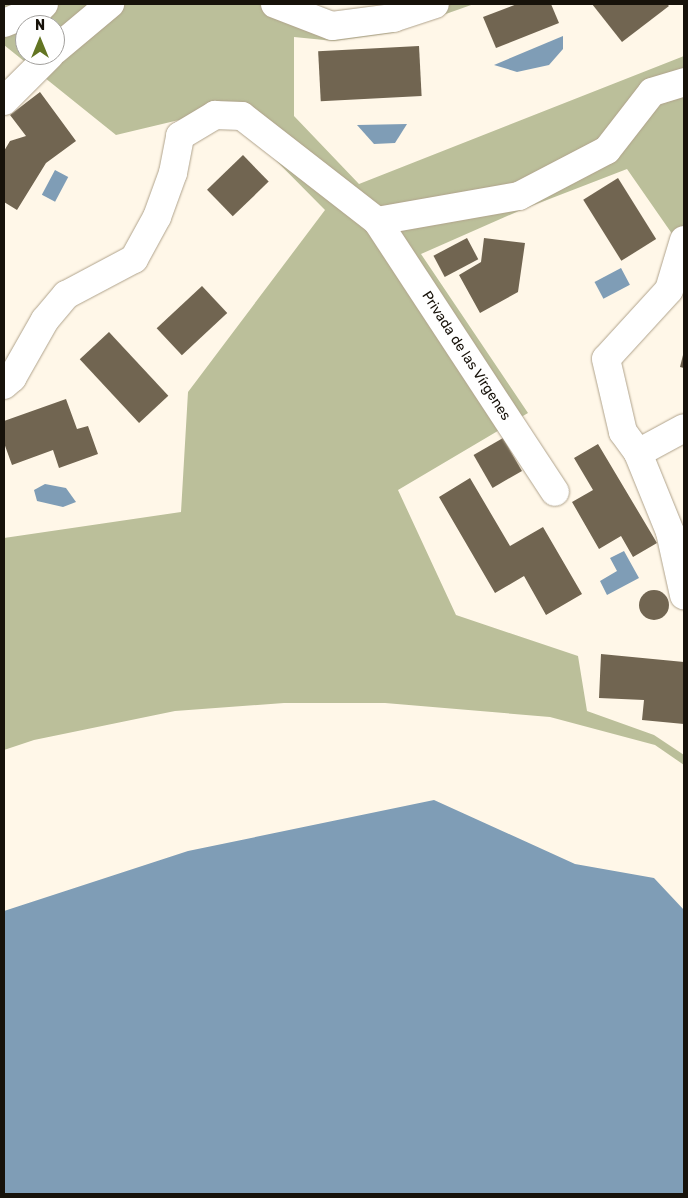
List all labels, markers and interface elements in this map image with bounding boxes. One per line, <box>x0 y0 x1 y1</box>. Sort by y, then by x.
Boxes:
north arrow <box>15 15 65 65</box>
text: N <box>35 17 45 34</box>
street label: Privada de las Vírgenes <box>418 288 514 424</box>

